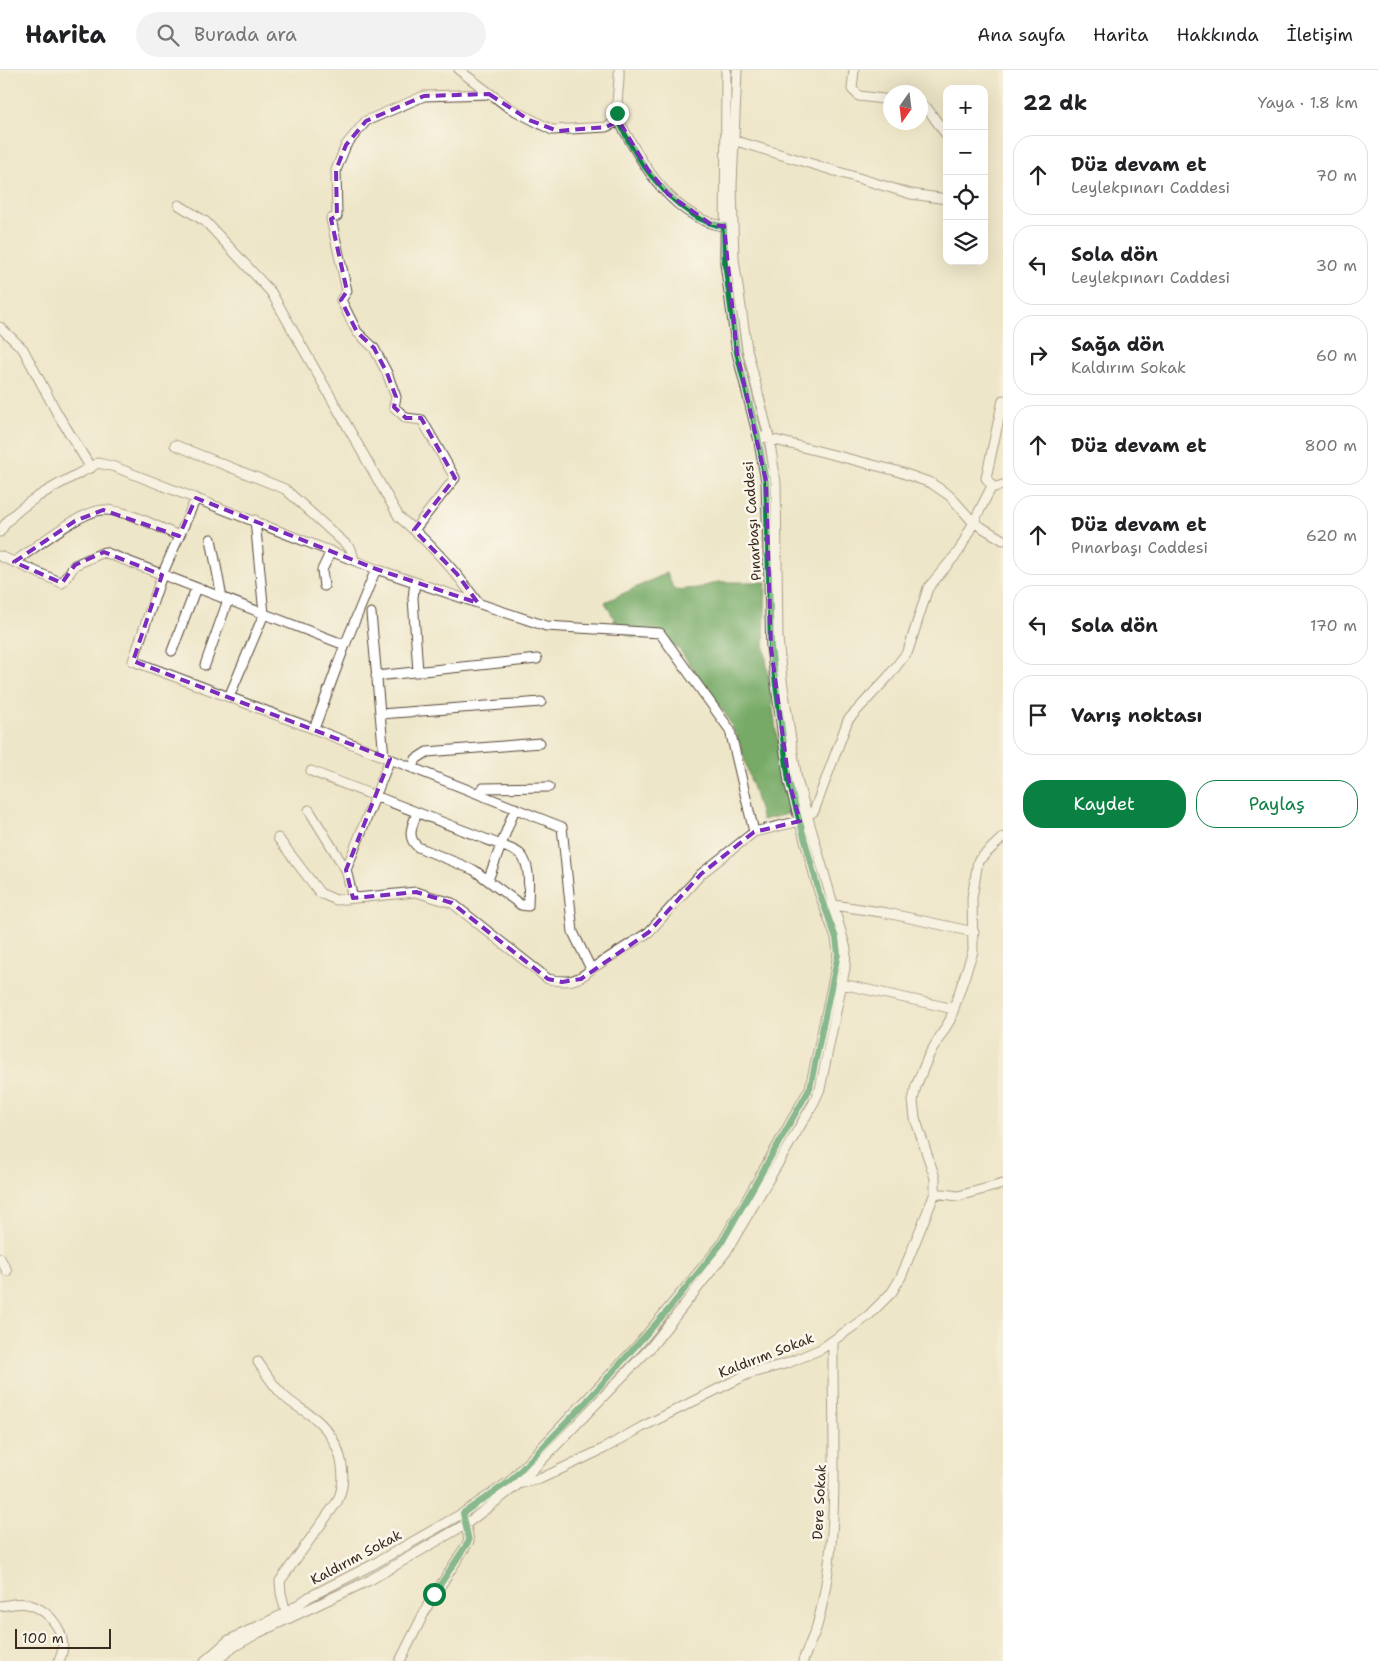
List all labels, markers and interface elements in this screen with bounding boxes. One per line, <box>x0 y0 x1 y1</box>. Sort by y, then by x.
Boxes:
search box <box>136 12 486 57</box>
text: Harita <box>25 19 106 51</box>
icon: search <box>154 21 182 49</box>
text: Burada ara <box>194 22 297 47</box>
text: Ana sayfa <box>977 23 1065 47</box>
text: Harita <box>1093 23 1148 47</box>
text: Hakkında <box>1176 23 1259 47</box>
text: İletişim <box>1287 23 1353 47</box>
north arrow <box>883 85 928 130</box>
map controls <box>943 85 988 265</box>
button: + <box>943 85 988 130</box>
text: 22 dk <box>1023 89 1087 117</box>
text: Yaya · 1.8 km <box>1258 92 1358 113</box>
route end <box>606 102 629 125</box>
button: − <box>943 130 988 175</box>
text: Düz devam et <box>1071 152 1207 177</box>
icon: ahead <box>1024 161 1052 189</box>
text: 70 m <box>1316 165 1357 186</box>
button: locate <box>943 175 988 220</box>
text: Leylekpınarı Caddesi <box>1071 177 1230 198</box>
button: layers <box>943 220 988 265</box>
text: Sola dön <box>1071 242 1158 267</box>
icon: left <box>1024 251 1052 279</box>
text: 30 m <box>1316 255 1357 276</box>
text: Leylekpınarı Caddesi <box>1071 267 1230 288</box>
text: Sağa dön <box>1071 332 1164 357</box>
icon: right <box>1024 341 1052 369</box>
text: 60 m <box>1316 345 1357 366</box>
text: Kaldırım Sokak <box>1071 357 1186 378</box>
icon: ahead <box>1024 431 1052 459</box>
text: Düz devam et <box>1071 433 1207 458</box>
text: 800 m <box>1305 435 1357 456</box>
street label: Pınarbaşı Caddesi <box>739 461 765 581</box>
text: Düz devam et <box>1071 512 1207 537</box>
icon: ahead <box>1024 521 1052 549</box>
text: 620 m <box>1306 525 1357 546</box>
text: Pınarbaşı Caddesi <box>1071 537 1208 558</box>
icon: left <box>1024 611 1052 639</box>
text: Sola dön <box>1071 613 1158 638</box>
text: 170 m <box>1310 615 1357 636</box>
icon: arrive <box>1024 701 1052 729</box>
text: Varış noktası <box>1071 703 1202 728</box>
button: Kaydet <box>1023 780 1186 828</box>
button: Paylaş <box>1196 780 1358 828</box>
street label: Kaldırım Sokak <box>716 1329 816 1381</box>
street label: Dere Sokak <box>808 1464 830 1540</box>
street label: Kaldırım Sokak <box>307 1525 405 1589</box>
route start <box>423 1583 446 1606</box>
scale bar <box>15 1626 111 1649</box>
text: 100 m <box>22 1629 64 1647</box>

